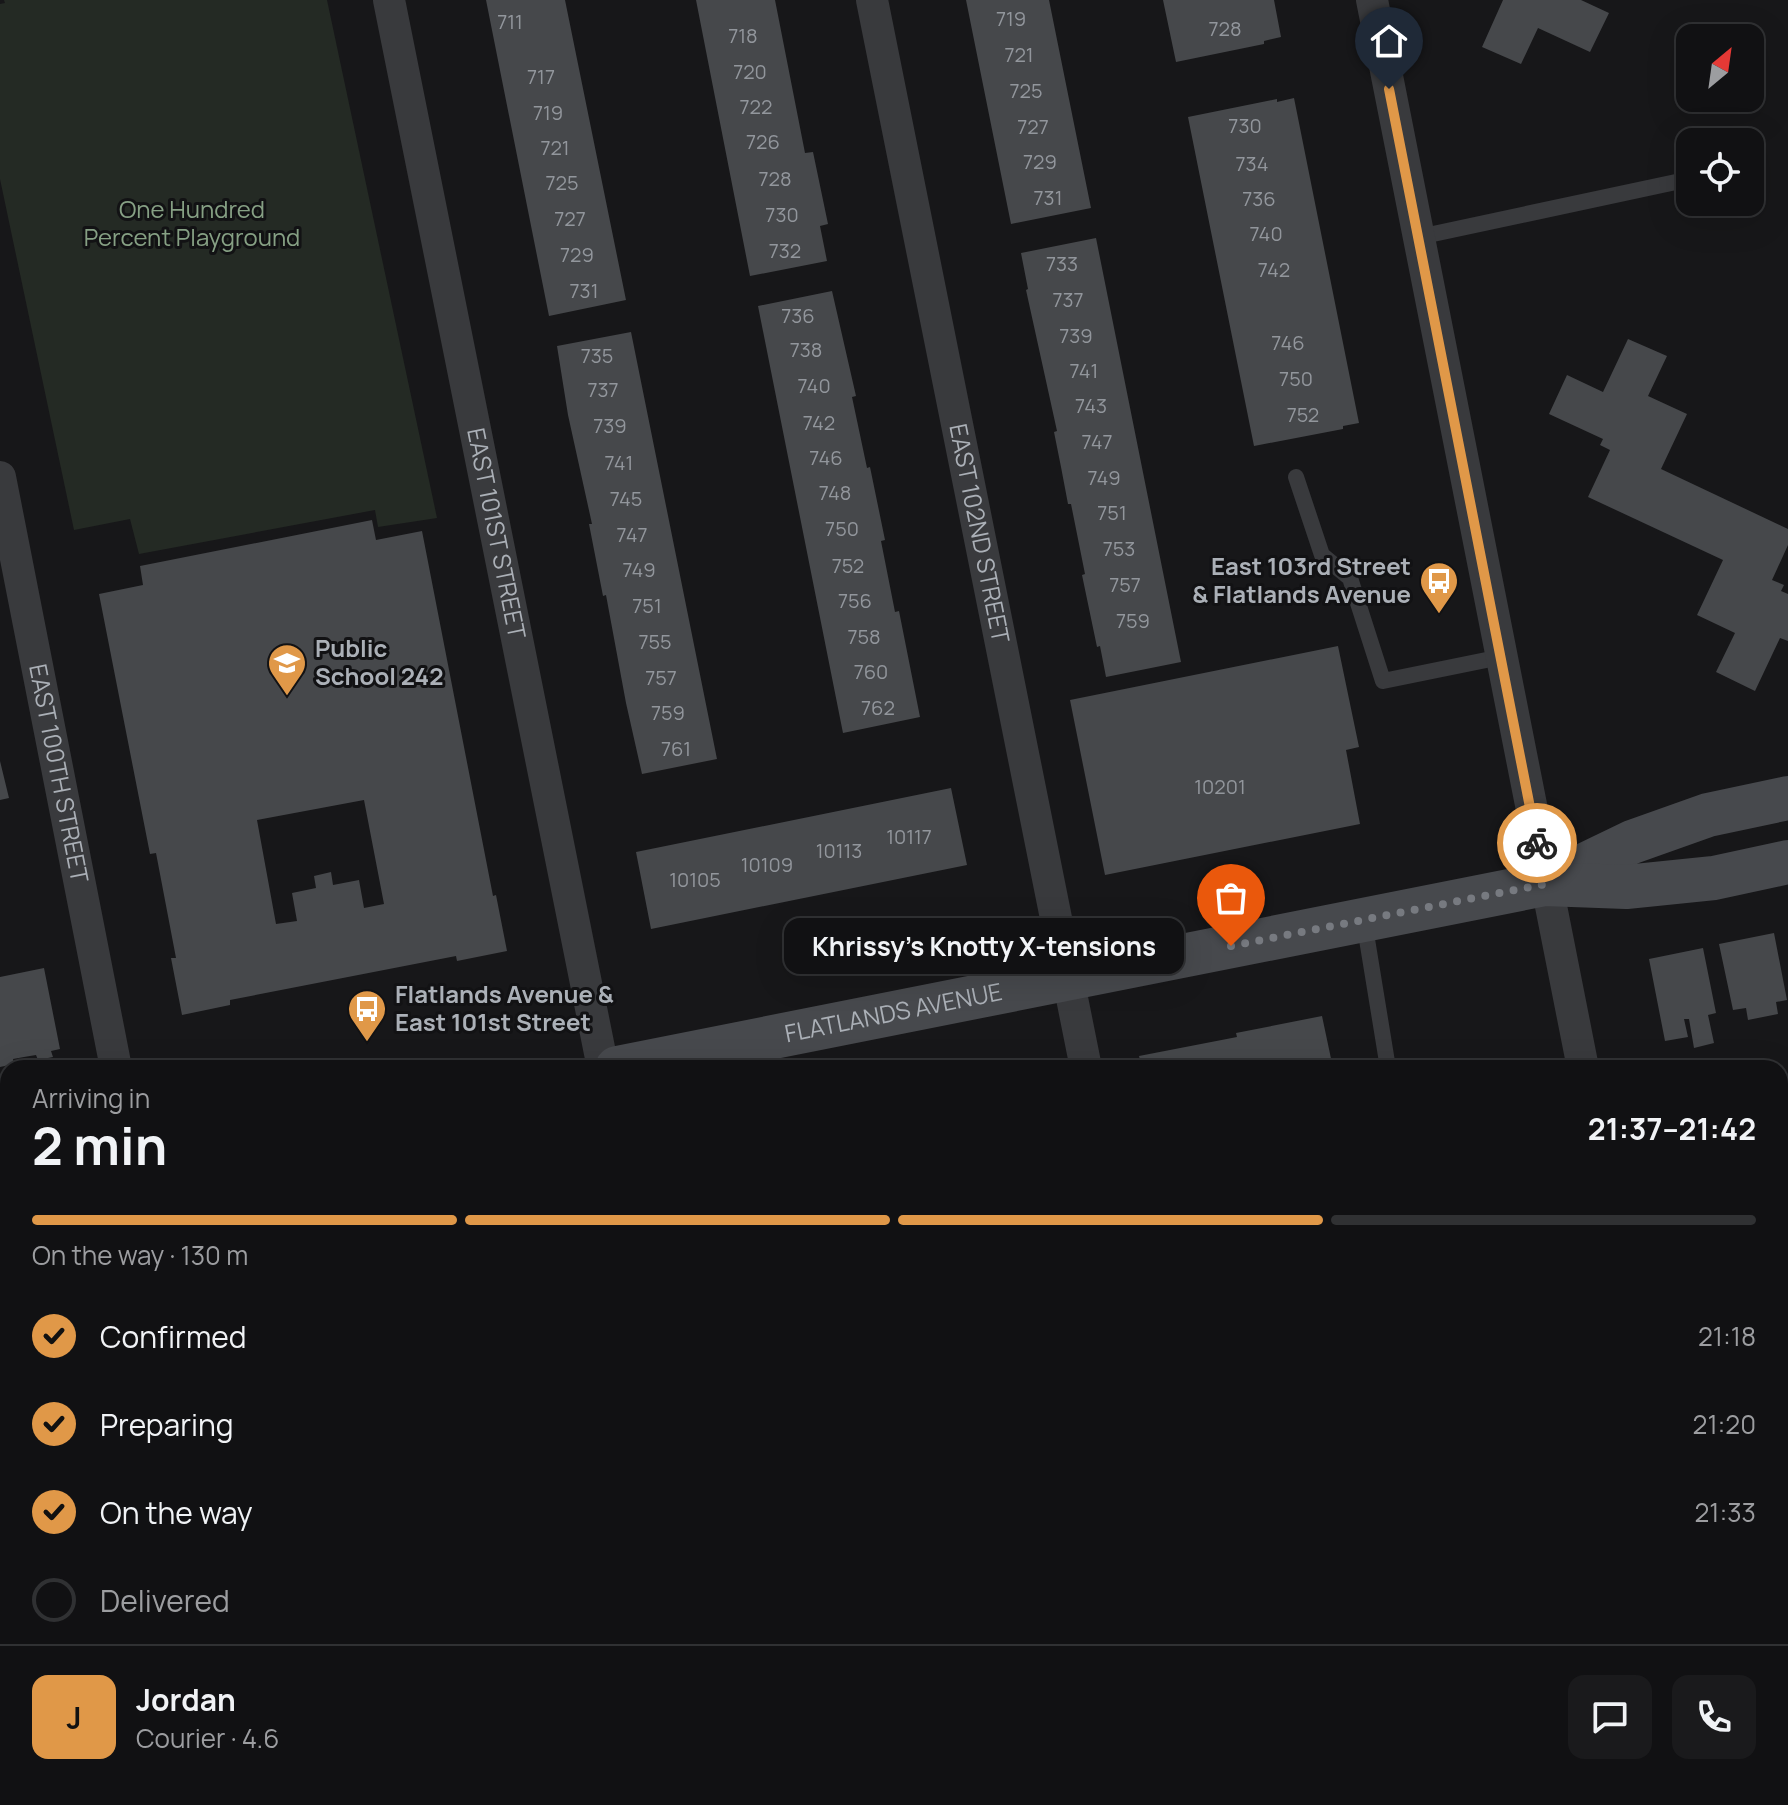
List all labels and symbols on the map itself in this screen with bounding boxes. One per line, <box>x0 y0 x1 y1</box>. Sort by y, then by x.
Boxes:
house number: 719 <box>996 5 1026 32</box>
pin <box>1355 7 1423 89</box>
house number: 711 <box>497 8 523 35</box>
house number: 728 <box>1208 15 1242 42</box>
house number: 718 <box>728 22 758 49</box>
north arrow <box>1676 24 1764 112</box>
house number: 721 <box>1004 41 1034 68</box>
house number: 720 <box>733 58 767 85</box>
house number: 717 <box>527 63 555 90</box>
house number: 725 <box>1010 77 1043 104</box>
house number: 722 <box>740 93 772 120</box>
house number: 719 <box>533 99 563 126</box>
house number: 730 <box>1228 112 1262 139</box>
house number: 727 <box>1017 113 1049 140</box>
house number: 726 <box>746 128 780 155</box>
house number: 721 <box>540 134 570 161</box>
house number: 729 <box>1023 148 1057 175</box>
house number: 734 <box>1236 150 1268 177</box>
house number: 728 <box>758 165 792 192</box>
house number: 725 <box>546 169 579 196</box>
house number: 731 <box>1034 184 1062 211</box>
house number: 736 <box>1242 185 1276 212</box>
park label: One Hundred Percent Playground <box>84 192 300 253</box>
house number: 730 <box>765 201 799 228</box>
house number: 727 <box>554 205 586 232</box>
house number: 740 <box>1249 220 1283 247</box>
house number: 732 <box>769 237 801 264</box>
house number: 729 <box>560 241 594 268</box>
house number: 733 <box>1046 250 1078 277</box>
house number: 742 <box>1258 256 1290 283</box>
house number: 731 <box>570 277 598 304</box>
house number: 737 <box>1052 286 1084 313</box>
house number: 736 <box>781 302 815 329</box>
house number: 739 <box>1059 322 1093 349</box>
house number: 746 <box>1271 329 1305 356</box>
house number: 738 <box>790 336 822 363</box>
house number: 735 <box>581 342 613 369</box>
house number: 741 <box>1070 357 1098 384</box>
house number: 750 <box>1279 365 1313 392</box>
house number: 740 <box>797 372 831 399</box>
house number: 737 <box>587 376 619 403</box>
house number: 743 <box>1075 392 1107 419</box>
house number: 752 <box>1287 401 1319 428</box>
house number: 742 <box>803 409 835 436</box>
house number: 739 <box>593 412 627 439</box>
street label: EAST 102ND STREET <box>942 421 1019 646</box>
street label: EAST 101ST STREET <box>460 425 535 642</box>
house number: 747 <box>1081 428 1113 455</box>
house number: 746 <box>809 444 843 471</box>
house number: 741 <box>605 449 633 476</box>
house number: 749 <box>1087 464 1121 491</box>
house number: 748 <box>819 479 851 506</box>
house number: 745 <box>610 485 642 512</box>
house number: 751 <box>1097 499 1127 526</box>
house number: 750 <box>825 515 859 542</box>
house number: 747 <box>616 521 648 548</box>
house number: 753 <box>1103 535 1135 562</box>
place label: East 103rd Street & Flatlands Avenue <box>1192 549 1411 610</box>
house number: 752 <box>832 552 864 579</box>
house number: 749 <box>622 556 656 583</box>
bus stop icon: East 103rd Street & Flatlands Avenue <box>1418 560 1460 615</box>
house number: 757 <box>1109 571 1141 598</box>
house number: 756 <box>838 587 872 614</box>
house number: 751 <box>632 592 662 619</box>
house number: 759 <box>1116 607 1150 634</box>
house number: 758 <box>847 623 881 650</box>
house number: 755 <box>638 628 672 655</box>
place label: Public School 242 <box>315 631 444 692</box>
school or university icon: Public School 242 <box>266 642 308 697</box>
house number: 760 <box>854 658 888 685</box>
street label: EAST 100TH STREET <box>22 661 97 886</box>
house number: 757 <box>645 664 677 691</box>
house number: 762 <box>861 694 895 721</box>
house number: 759 <box>651 699 685 726</box>
house number: 761 <box>661 735 691 762</box>
house number: 10201 <box>1194 773 1246 800</box>
courier <box>1497 803 1577 883</box>
house number: 10117 <box>886 823 932 850</box>
house number: 10113 <box>816 837 862 864</box>
house number: 10109 <box>741 851 793 878</box>
pin <box>1197 864 1265 946</box>
house number: 10105 <box>669 866 721 893</box>
callout: Khrissy’s Knotty X-tensions <box>783 918 1183 974</box>
street label: FLATLANDS AVENUE <box>782 974 1005 1049</box>
place label: Flatlands Avenue & East 101st Street <box>395 977 614 1038</box>
bus stop icon: Flatlands Avenue & East 101st Street <box>346 988 388 1043</box>

